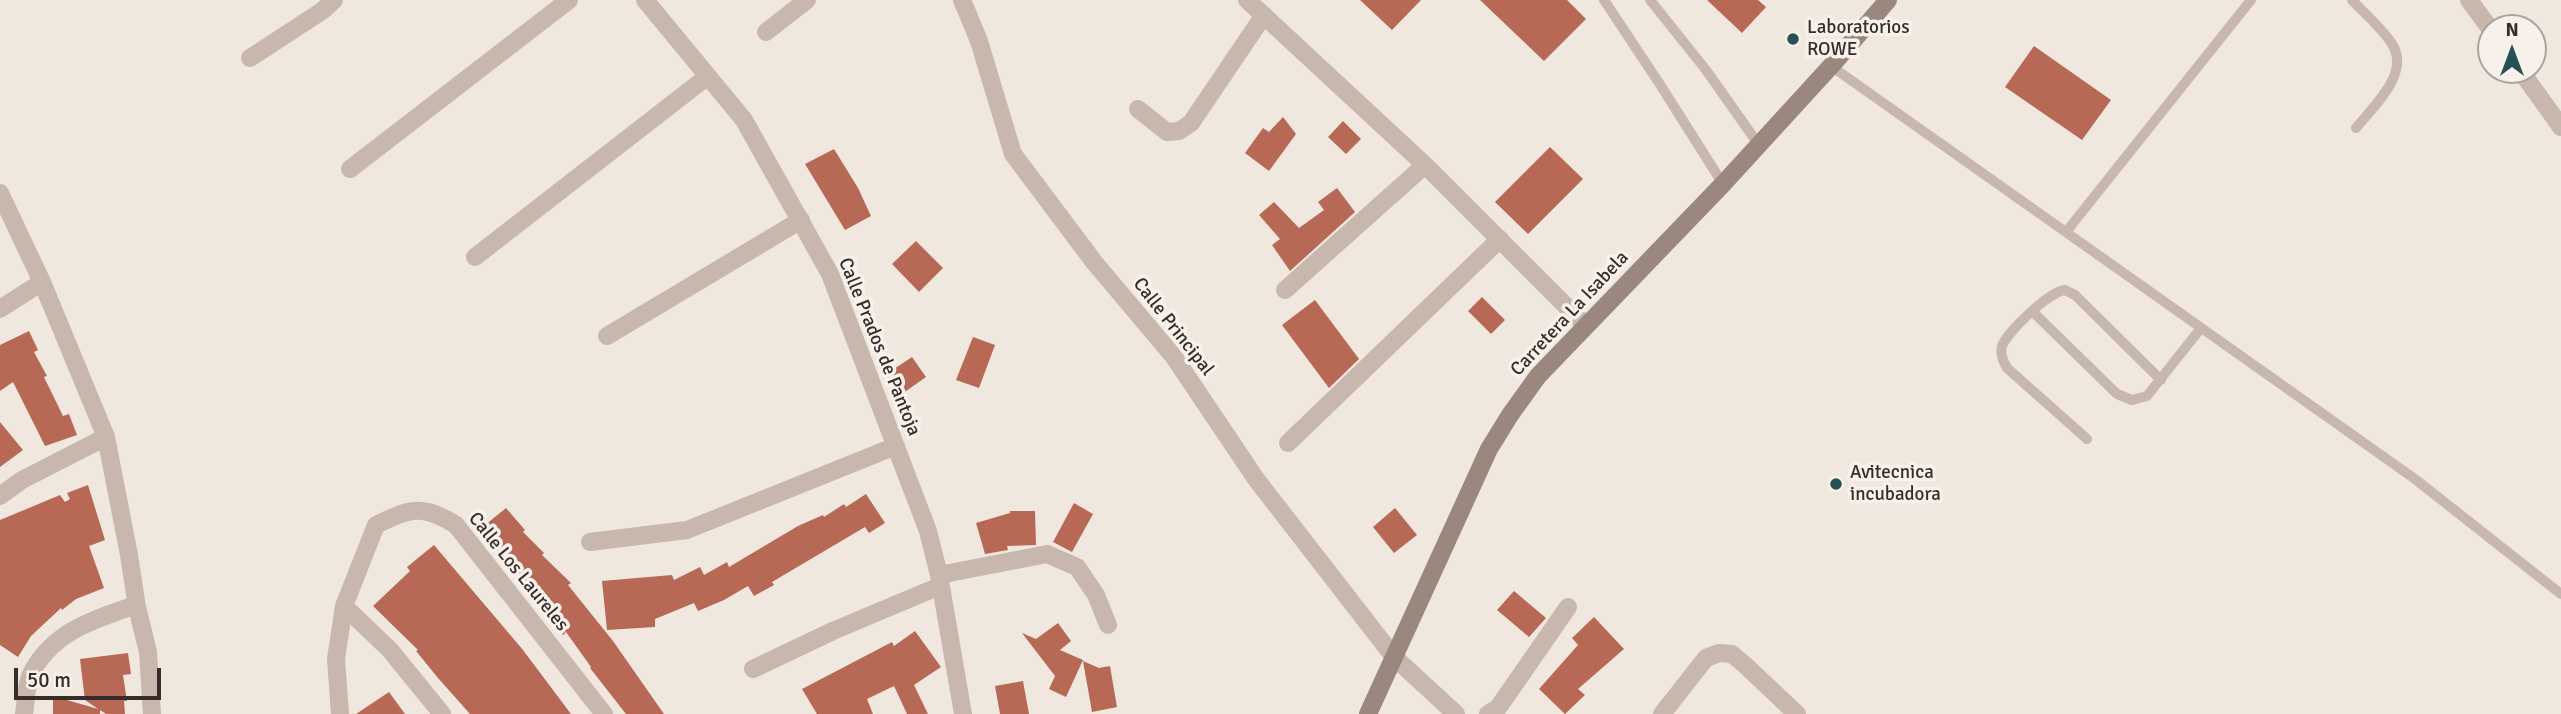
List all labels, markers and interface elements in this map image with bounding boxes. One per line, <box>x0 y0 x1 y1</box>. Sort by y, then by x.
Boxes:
north arrow <box>2477 14 2547 84</box>
place label: Laboratorios ROWE <box>1807 17 1910 61</box>
text: N <box>2505 18 2519 42</box>
marker: Laboratorios ROWE <box>1785 31 1801 47</box>
street label: Carretera La Isabela <box>1506 247 1634 381</box>
street label: Calle Prados de Pantoja <box>833 255 925 439</box>
street label: Calle Principal <box>1128 273 1218 381</box>
place label: Avitecnica incubadora <box>1850 462 1941 506</box>
marker: Avitecnica incubadora <box>1828 476 1844 492</box>
street label: Calle Los Laureles <box>463 508 573 636</box>
scale bar <box>18 654 164 698</box>
text: 50 m <box>27 667 71 693</box>

